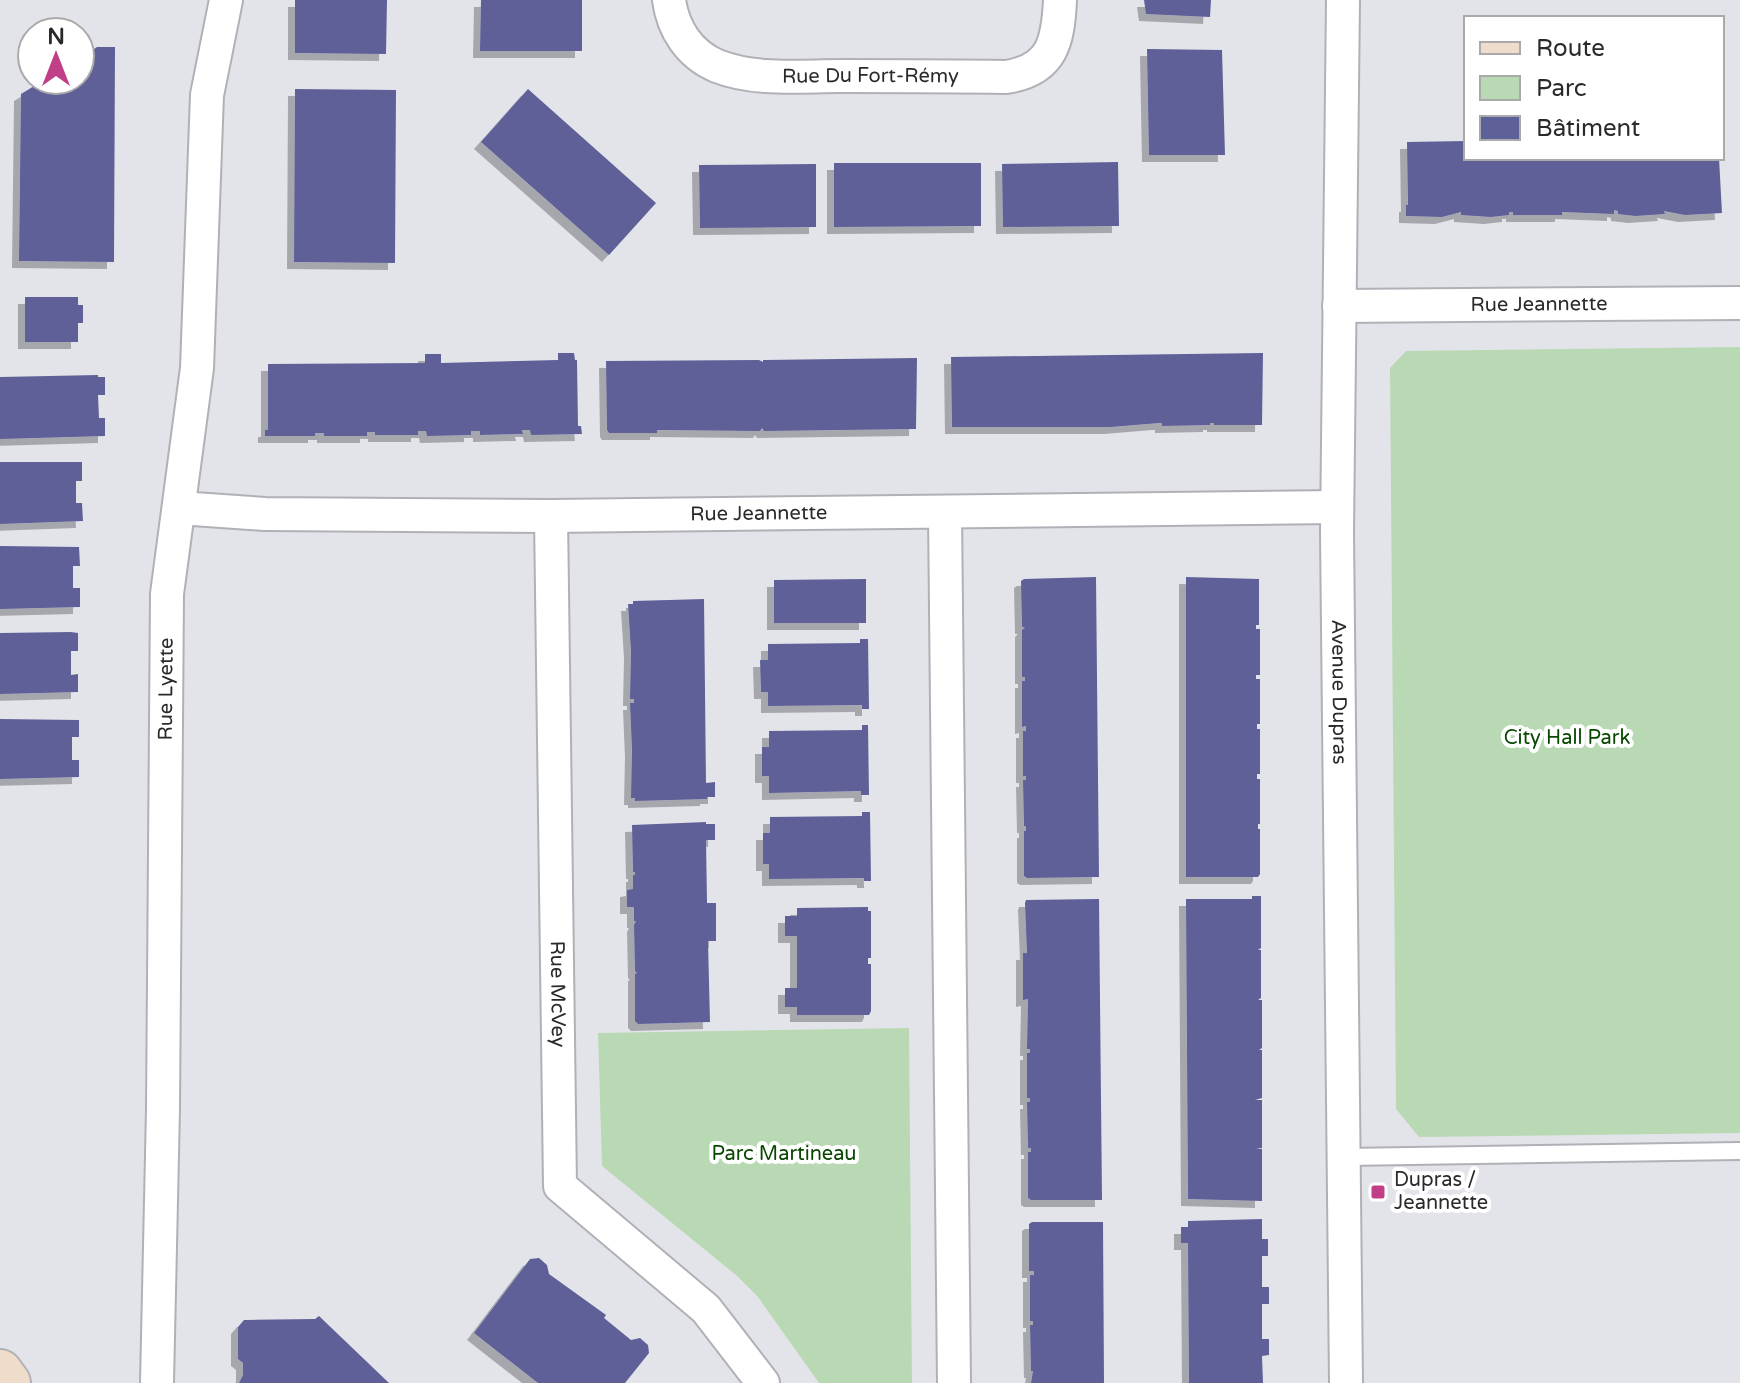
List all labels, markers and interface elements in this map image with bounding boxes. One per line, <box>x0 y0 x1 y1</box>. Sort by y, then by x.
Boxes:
north arrow <box>16 16 96 96</box>
legend <box>1464 16 1724 160</box>
text: N <box>47 24 65 50</box>
text: Route <box>1536 34 1605 63</box>
street label: Rue Du Fort-Rémy <box>782 64 959 89</box>
text: Parc <box>1536 74 1587 103</box>
text: Bâtiment <box>1536 114 1640 143</box>
street label: Rue Jeannette <box>1470 292 1608 317</box>
street label: Rue Jeannette <box>690 501 827 526</box>
street label: Avenue Dupras <box>1326 619 1351 765</box>
street label: Rue Lyette <box>154 638 179 741</box>
park label: City Hall Park <box>1504 726 1630 750</box>
street label: Rue McVey <box>545 940 570 1048</box>
park label: Parc Martineau <box>711 1142 857 1166</box>
place label: Dupras / Jeannette <box>1394 1168 1488 1215</box>
marker: Dupras / Jeannette <box>1369 1183 1387 1201</box>

